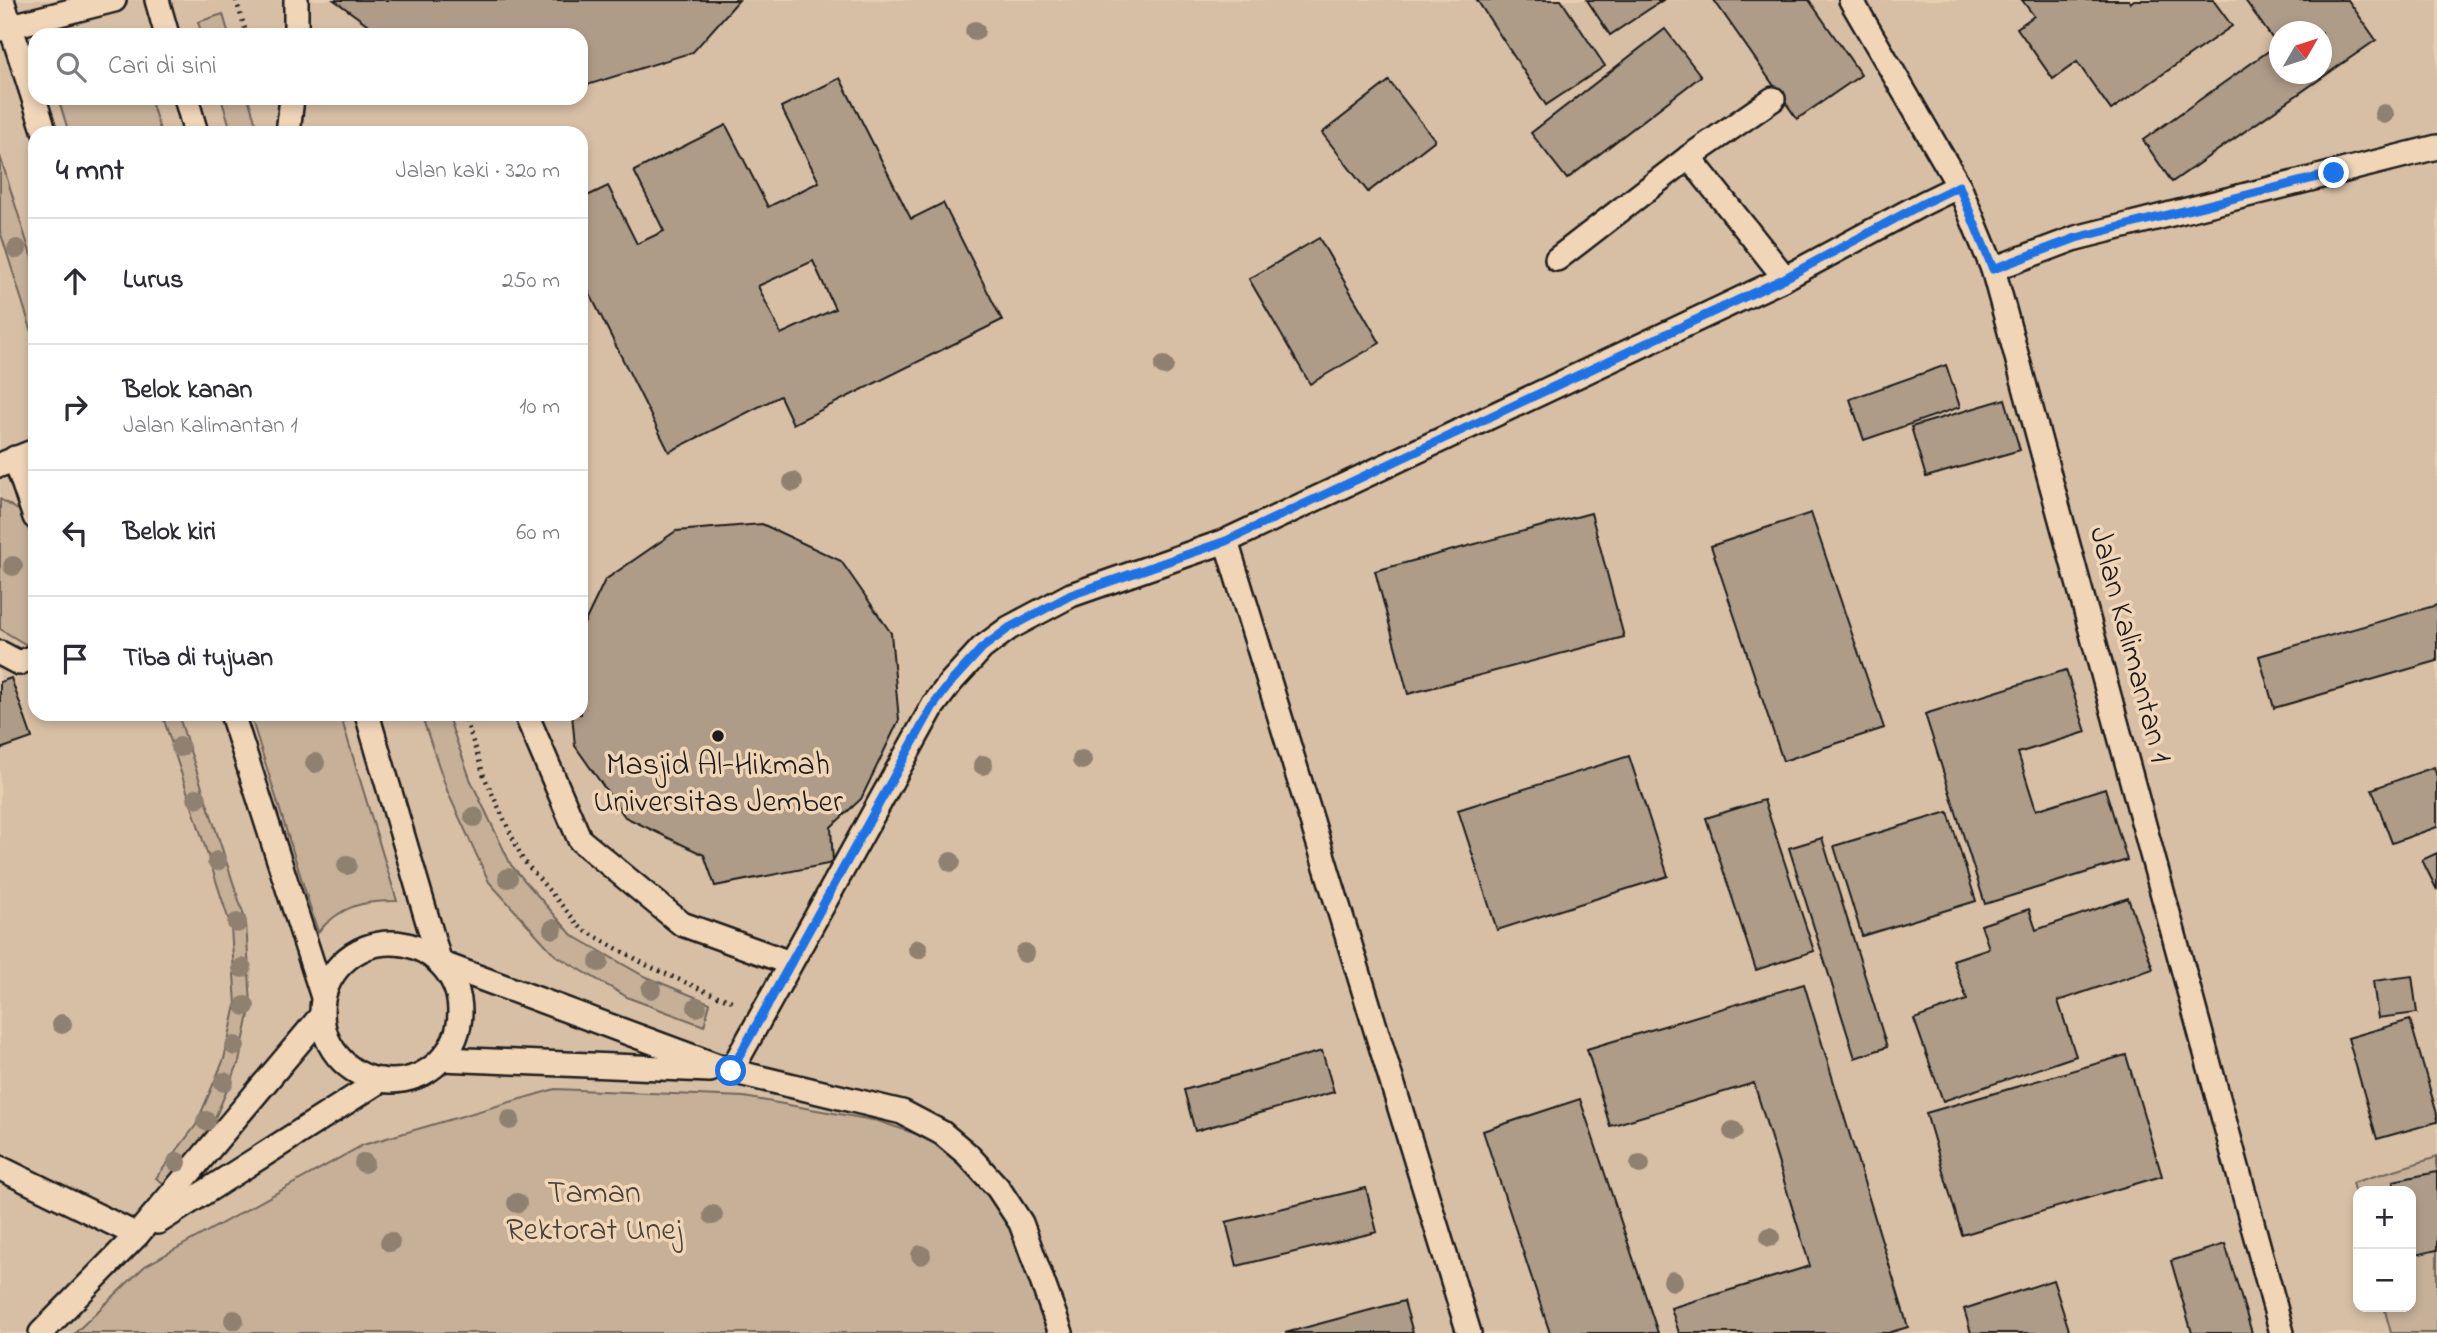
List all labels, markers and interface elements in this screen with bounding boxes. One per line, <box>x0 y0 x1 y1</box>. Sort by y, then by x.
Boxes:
north arrow <box>2269 21 2332 84</box>
search box <box>28 28 588 105</box>
icon: search <box>52 48 90 86</box>
text: Cari di sini <box>108 48 217 86</box>
text: 4 mnt <box>56 150 124 194</box>
text: Jalan kaki · 320 m <box>395 155 560 188</box>
route end <box>2318 157 2349 188</box>
icon: ahead <box>56 262 94 300</box>
text: Lurus <box>123 262 184 300</box>
text: 250 m <box>502 265 560 298</box>
text: Belok kanan <box>123 372 252 410</box>
icon: right <box>56 388 94 426</box>
text: 10 m <box>519 391 560 424</box>
text: Jalan Kalimantan 1 <box>123 410 298 443</box>
icon: left <box>56 514 94 552</box>
text: Belok kiri <box>123 514 216 552</box>
text: 60 m <box>516 517 560 550</box>
street label: Jalan Kalimantan 1 <box>2075 521 2183 769</box>
icon: arrive <box>56 640 94 678</box>
text: Tiba di tujuan <box>123 640 273 678</box>
marker: Masjid Al-Hikmah Universitas Jember <box>710 728 726 744</box>
place label: Masjid Al-Hikmah Universitas Jember <box>593 743 843 827</box>
route start <box>715 1055 746 1086</box>
park label: Taman Rektorat Unej <box>506 1171 683 1255</box>
map controls <box>2353 1186 2416 1312</box>
button: + <box>2353 1186 2416 1249</box>
button: − <box>2353 1249 2416 1312</box>

